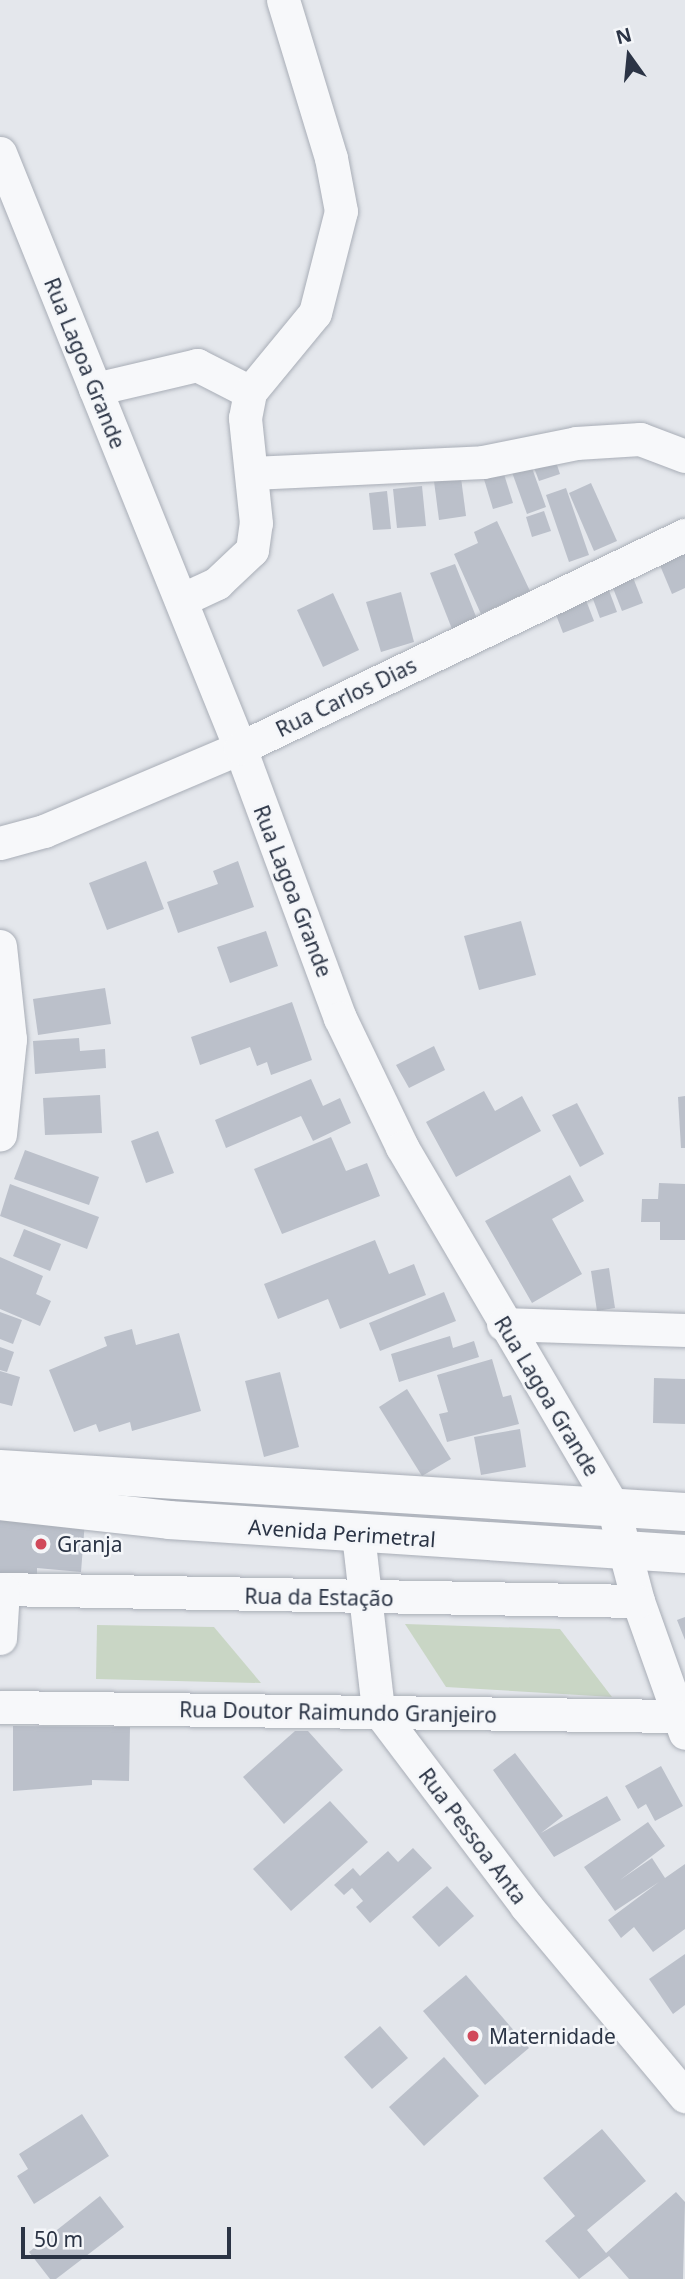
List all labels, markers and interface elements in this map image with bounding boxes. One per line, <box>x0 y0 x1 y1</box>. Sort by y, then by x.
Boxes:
north arrow <box>594 21 664 91</box>
text: N <box>613 21 634 50</box>
street label: Rua Lagoa Grande <box>39 274 131 452</box>
street label: Rua Carlos Dias <box>272 652 420 742</box>
street label: Rua Lagoa Grande <box>249 802 337 980</box>
street label: Rua Lagoa Grande <box>489 1312 605 1480</box>
street label: Avenida Perimetral <box>248 1514 436 1552</box>
place label: Granja <box>57 1531 122 1557</box>
marker: Granja <box>31 1534 51 1554</box>
street label: Rua da Estação <box>244 1583 394 1611</box>
street label: Rua Doutor Raimundo Granjeiro <box>179 1697 497 1727</box>
street label: Rua Pessoa Anta <box>414 1763 532 1909</box>
place label: Maternidade <box>489 2023 616 2049</box>
marker: Maternidade <box>463 2026 483 2046</box>
scale bar <box>24 2212 234 2256</box>
text: 50 m <box>34 2225 83 2253</box>

